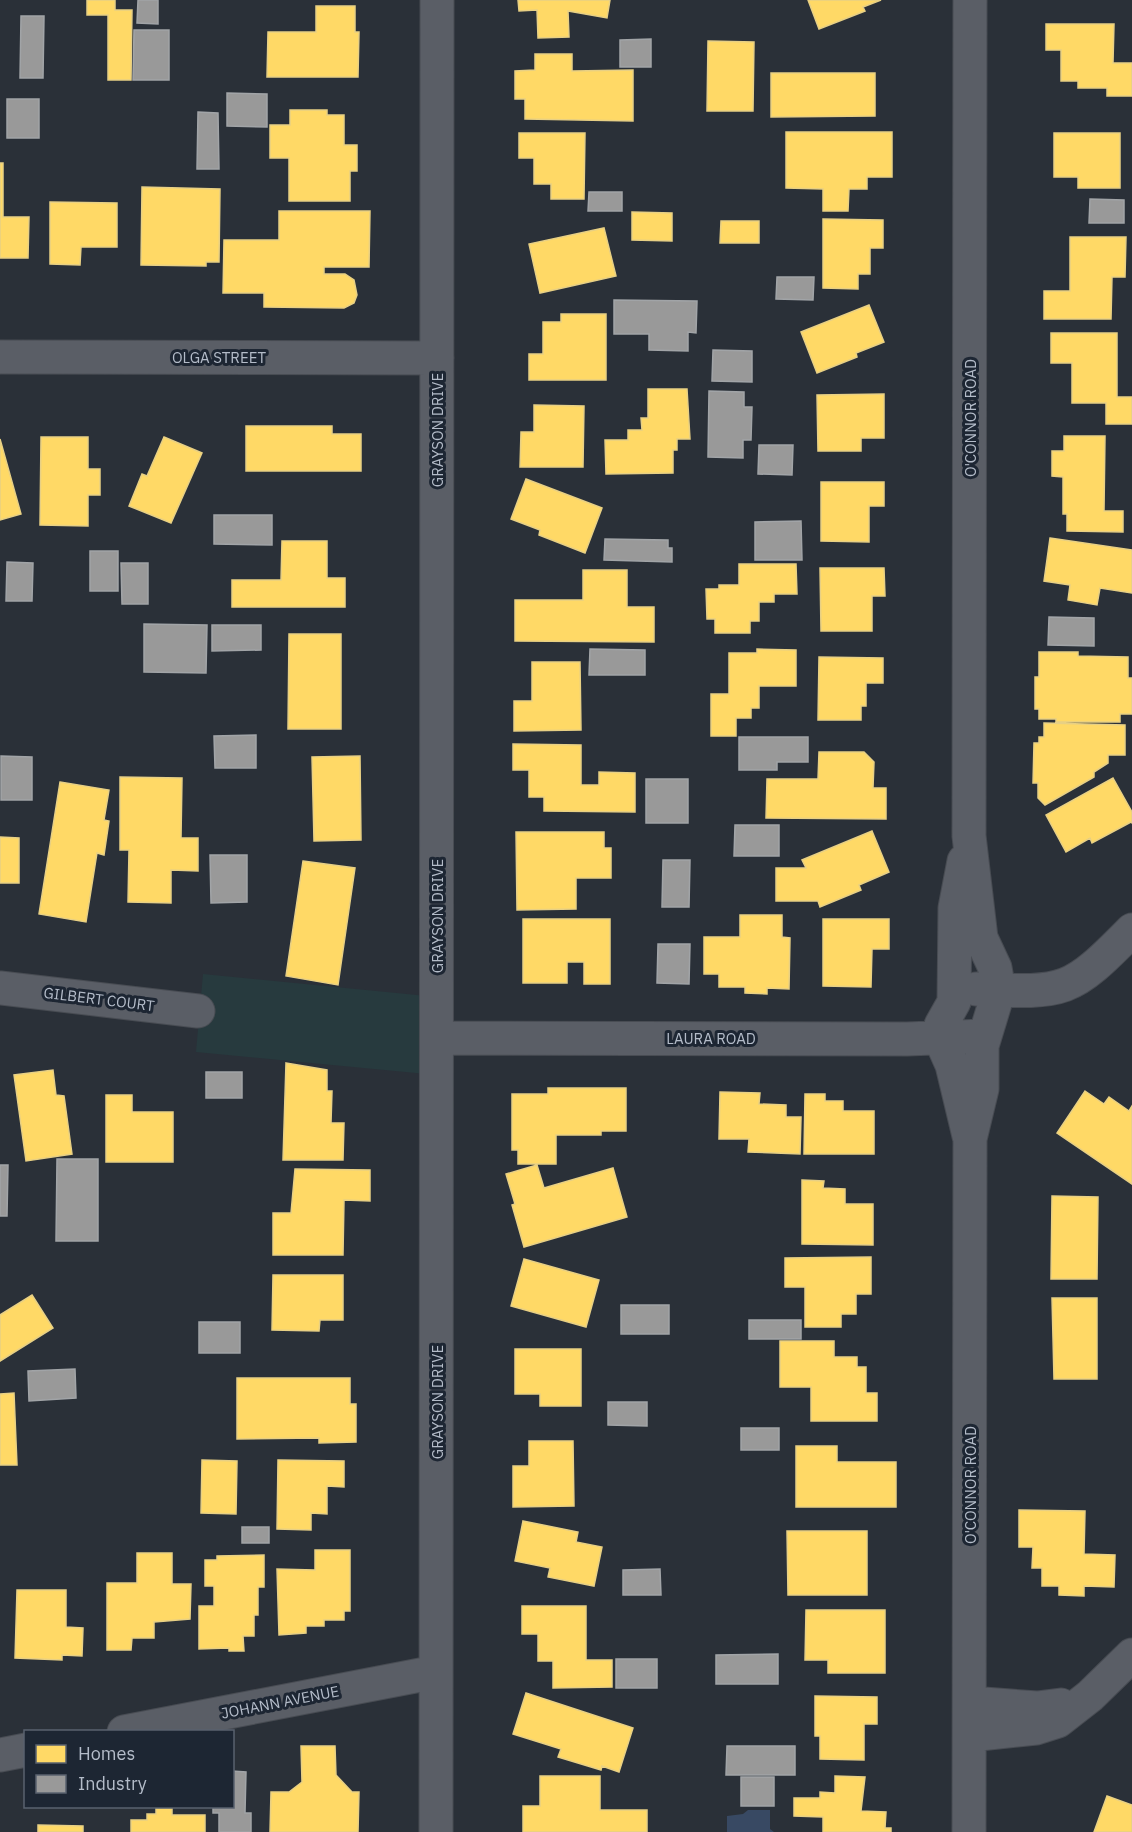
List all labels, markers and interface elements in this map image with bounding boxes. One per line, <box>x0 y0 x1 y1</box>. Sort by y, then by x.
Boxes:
street label: OLGA STREET <box>172 348 266 367</box>
street label: O'CONNOR ROAD <box>961 359 980 477</box>
street label: GRAYSON DRIVE <box>428 373 447 487</box>
street label: GRAYSON DRIVE <box>428 859 447 973</box>
street label: GILBERT COURT <box>42 983 156 1015</box>
street label: LAURA ROAD <box>666 1029 756 1048</box>
street label: GRAYSON DRIVE <box>428 1345 447 1459</box>
street label: O'CONNOR ROAD <box>961 1426 980 1544</box>
street label: JOHANN AVENUE <box>219 1681 341 1723</box>
legend <box>24 1730 234 1808</box>
text: Homes <box>78 1742 135 1765</box>
text: Industry <box>78 1772 147 1795</box>

